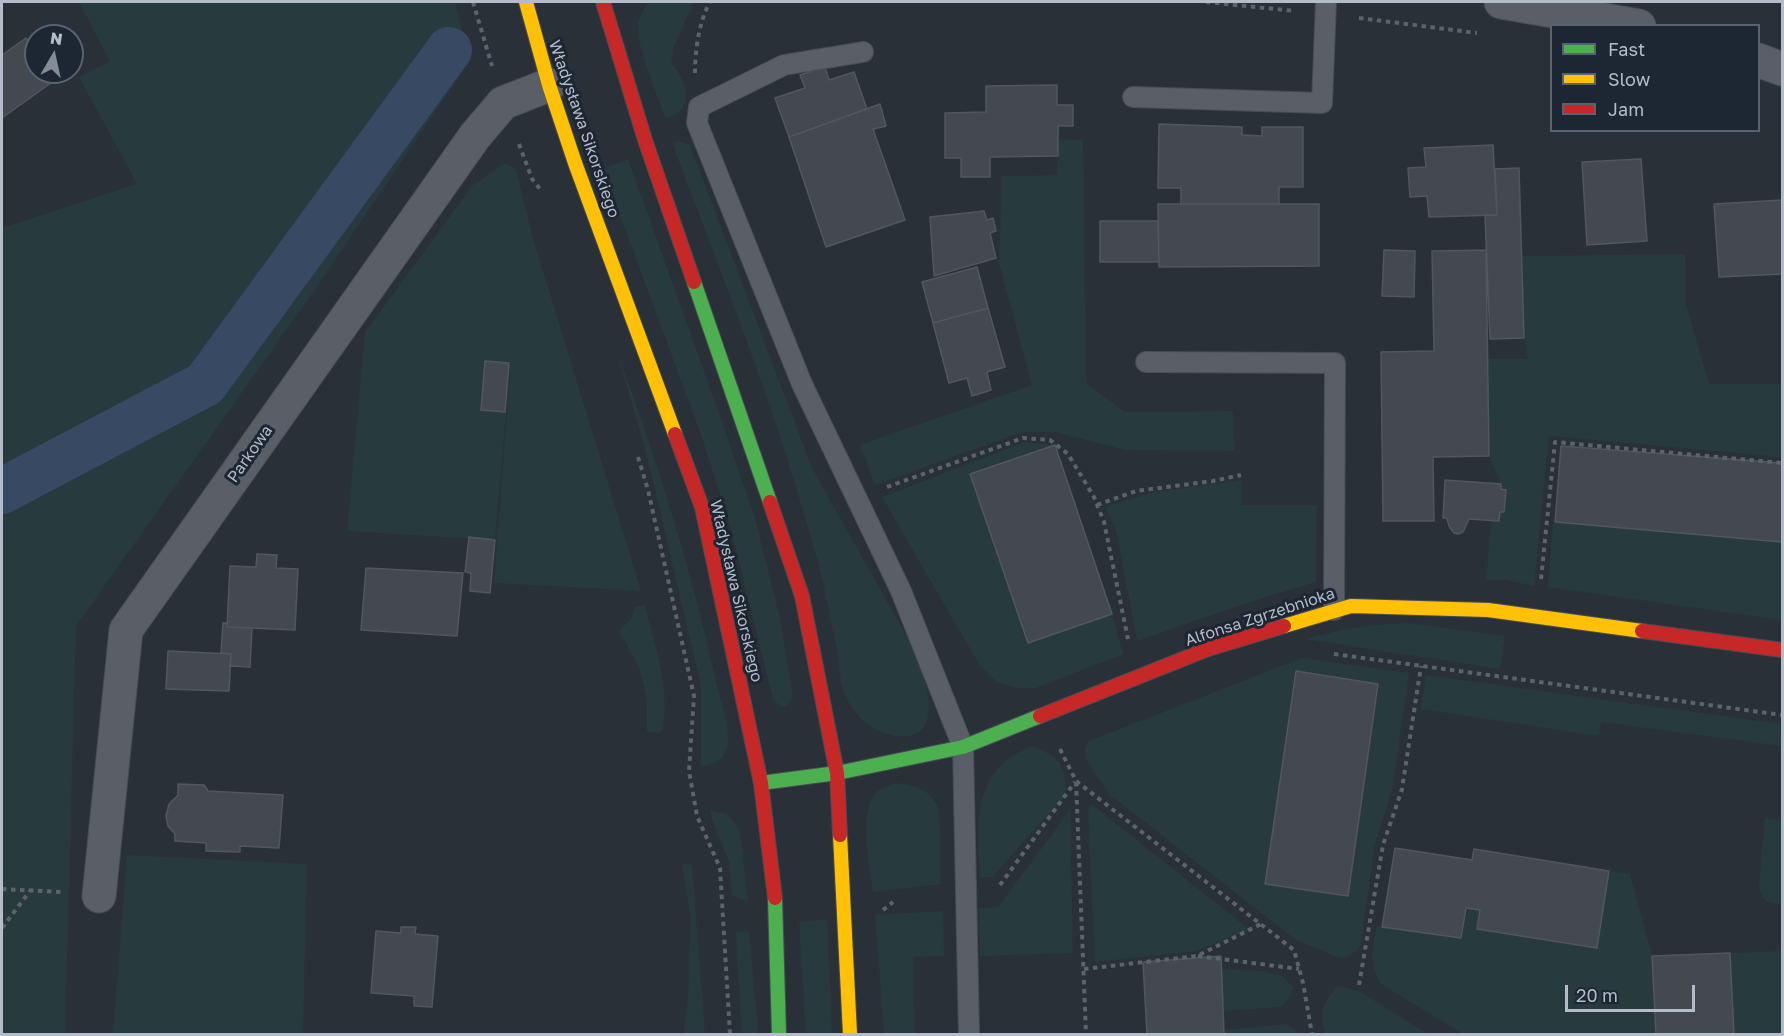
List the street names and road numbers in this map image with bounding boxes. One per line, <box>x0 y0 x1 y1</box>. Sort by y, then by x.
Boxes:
street label: Władysława Sikorskiego <box>545 38 623 220</box>
street label: Parkowa <box>223 422 277 486</box>
street label: Władysława Sikorskiego <box>706 498 766 684</box>
street label: Alfonsa Zgrzebnioka <box>1183 584 1337 650</box>

